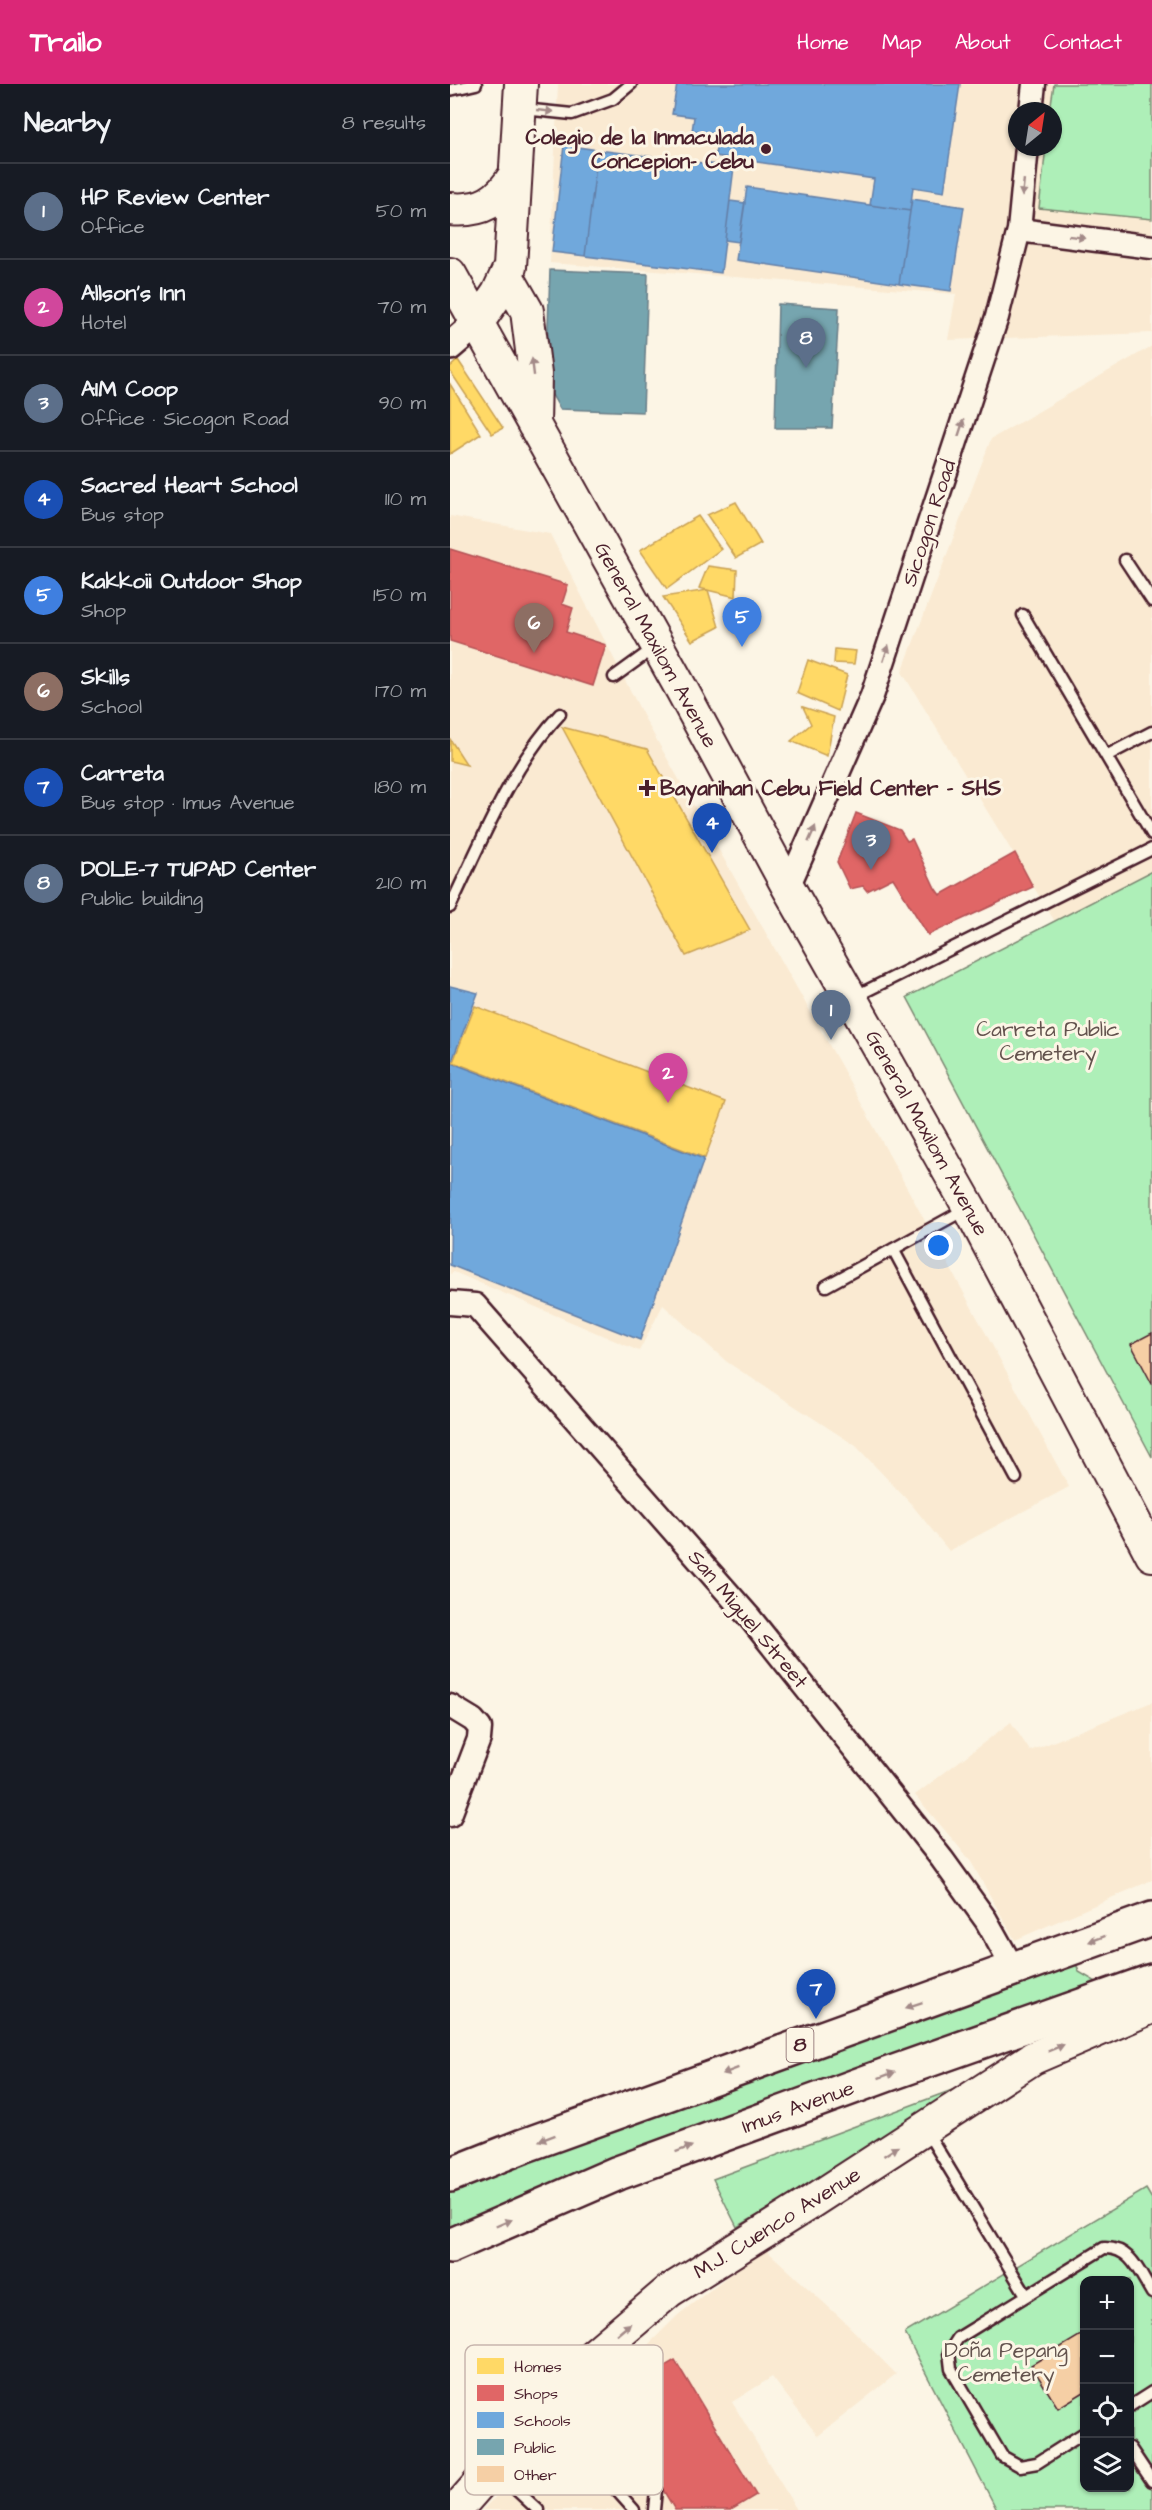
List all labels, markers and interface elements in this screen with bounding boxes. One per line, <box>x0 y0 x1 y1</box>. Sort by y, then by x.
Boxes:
text: Trailo <box>30 23 102 62</box>
text: Home <box>797 28 849 57</box>
text: Map <box>882 28 922 57</box>
text: About <box>955 28 1011 57</box>
text: Contact <box>1044 28 1122 57</box>
north arrow <box>1008 102 1062 156</box>
text: Nearby <box>24 105 111 141</box>
one-way arrow <box>536 106 555 116</box>
text: 8 results <box>342 109 426 137</box>
place label: Colegio de la Inmaculada Concepion- Cebu <box>525 123 754 177</box>
marker: Colegio de la Inmaculada Concepion- Cebu <box>759 142 773 156</box>
one-way arrow <box>1018 179 1028 198</box>
text: HP Review Center <box>81 182 269 213</box>
text: 1 <box>42 197 45 225</box>
text: 50 m <box>376 197 426 225</box>
text: Office <box>81 213 145 241</box>
one-way arrow <box>1067 232 1086 242</box>
text: Allson's Inn <box>81 278 185 309</box>
text: 2 <box>38 293 49 321</box>
text: 70 m <box>378 293 426 321</box>
text: Hotel <box>81 309 126 337</box>
pin: 8 <box>786 318 826 368</box>
one-way arrow <box>529 357 538 376</box>
text: AIM Coop <box>81 374 178 405</box>
text: 3 <box>38 389 49 417</box>
text: 90 m <box>378 389 426 417</box>
text: Office · Sicogon Road <box>81 405 289 433</box>
one-way arrow <box>956 419 966 437</box>
street label: Sicogon Road <box>895 456 965 591</box>
text: Sacred Heart School <box>81 470 298 501</box>
text: 4 <box>37 485 50 513</box>
text: 110 m <box>385 485 426 513</box>
text: Bus stop <box>81 501 164 529</box>
street label: General Maxilom Avenue <box>587 537 725 753</box>
text: Kakkoii Outdoor Shop <box>81 566 302 597</box>
text: 5 <box>36 581 51 609</box>
text: 150 m <box>373 581 426 609</box>
text: Shop <box>81 597 126 625</box>
pin: 5 <box>722 598 762 647</box>
pin: 6 <box>514 604 554 653</box>
one-way arrow <box>882 644 891 662</box>
text: Skills <box>81 662 130 693</box>
text: 6 <box>37 677 50 705</box>
text: 170 m <box>375 677 426 705</box>
text: School <box>81 693 142 721</box>
text: Carreta <box>81 758 164 789</box>
text: 7 <box>37 773 50 801</box>
text: 180 m <box>374 773 426 801</box>
place label: Bayanihan Cebu Field Center - SHS <box>660 774 1002 806</box>
marker: Bayanihan Cebu Field Center - SHS <box>638 779 656 797</box>
text: Bus stop · Imus Avenue <box>81 789 295 817</box>
pin: 4 <box>692 804 732 853</box>
pin: 3 <box>852 820 890 870</box>
one-way arrow <box>807 824 817 842</box>
text: DOLE-7 TUPAD Center <box>81 854 316 885</box>
text: 8 <box>37 869 50 897</box>
text: 210 m <box>376 869 426 897</box>
text: Public building <box>81 885 203 913</box>
pin: 1 <box>812 990 850 1040</box>
park label: Carreta Public Cemetery <box>976 1015 1120 1070</box>
street label: General Maxilom Avenue <box>858 1025 996 1241</box>
pin: 2 <box>648 1054 688 1103</box>
your location <box>924 1231 953 1260</box>
street label: San Miguel Street <box>680 1543 815 1696</box>
one-way arrow <box>1088 1935 1106 1945</box>
pin: 7 <box>796 1970 836 2019</box>
one-way arrow <box>904 2001 922 2011</box>
road number: 8 <box>786 2028 814 2062</box>
one-way arrow <box>1047 2043 1065 2053</box>
one-way arrow <box>721 2066 739 2076</box>
one-way arrow <box>878 2069 896 2079</box>
street label: Imus Avenue <box>738 2073 858 2141</box>
one-way arrow <box>538 2133 556 2143</box>
one-way arrow <box>675 2144 693 2153</box>
one-way arrow <box>882 2145 898 2157</box>
street label: M.J. Cuenco Avenue <box>688 2160 866 2286</box>
one-way arrow <box>495 2218 513 2228</box>
map controls <box>1080 2276 1134 2492</box>
button: + <box>1080 2276 1134 2330</box>
one-way arrow <box>616 2323 631 2336</box>
button: − <box>1080 2330 1134 2384</box>
park label: Doña Pepang Cemetery <box>944 2336 1068 2391</box>
legend <box>465 2345 663 2495</box>
text: Homes <box>514 2356 562 2378</box>
text: Shops <box>514 2383 558 2405</box>
button: locate <box>1080 2384 1134 2438</box>
text: Schools <box>514 2410 571 2432</box>
text: Public <box>514 2437 556 2459</box>
button: layers <box>1080 2438 1134 2492</box>
text: Other <box>514 2464 557 2486</box>

